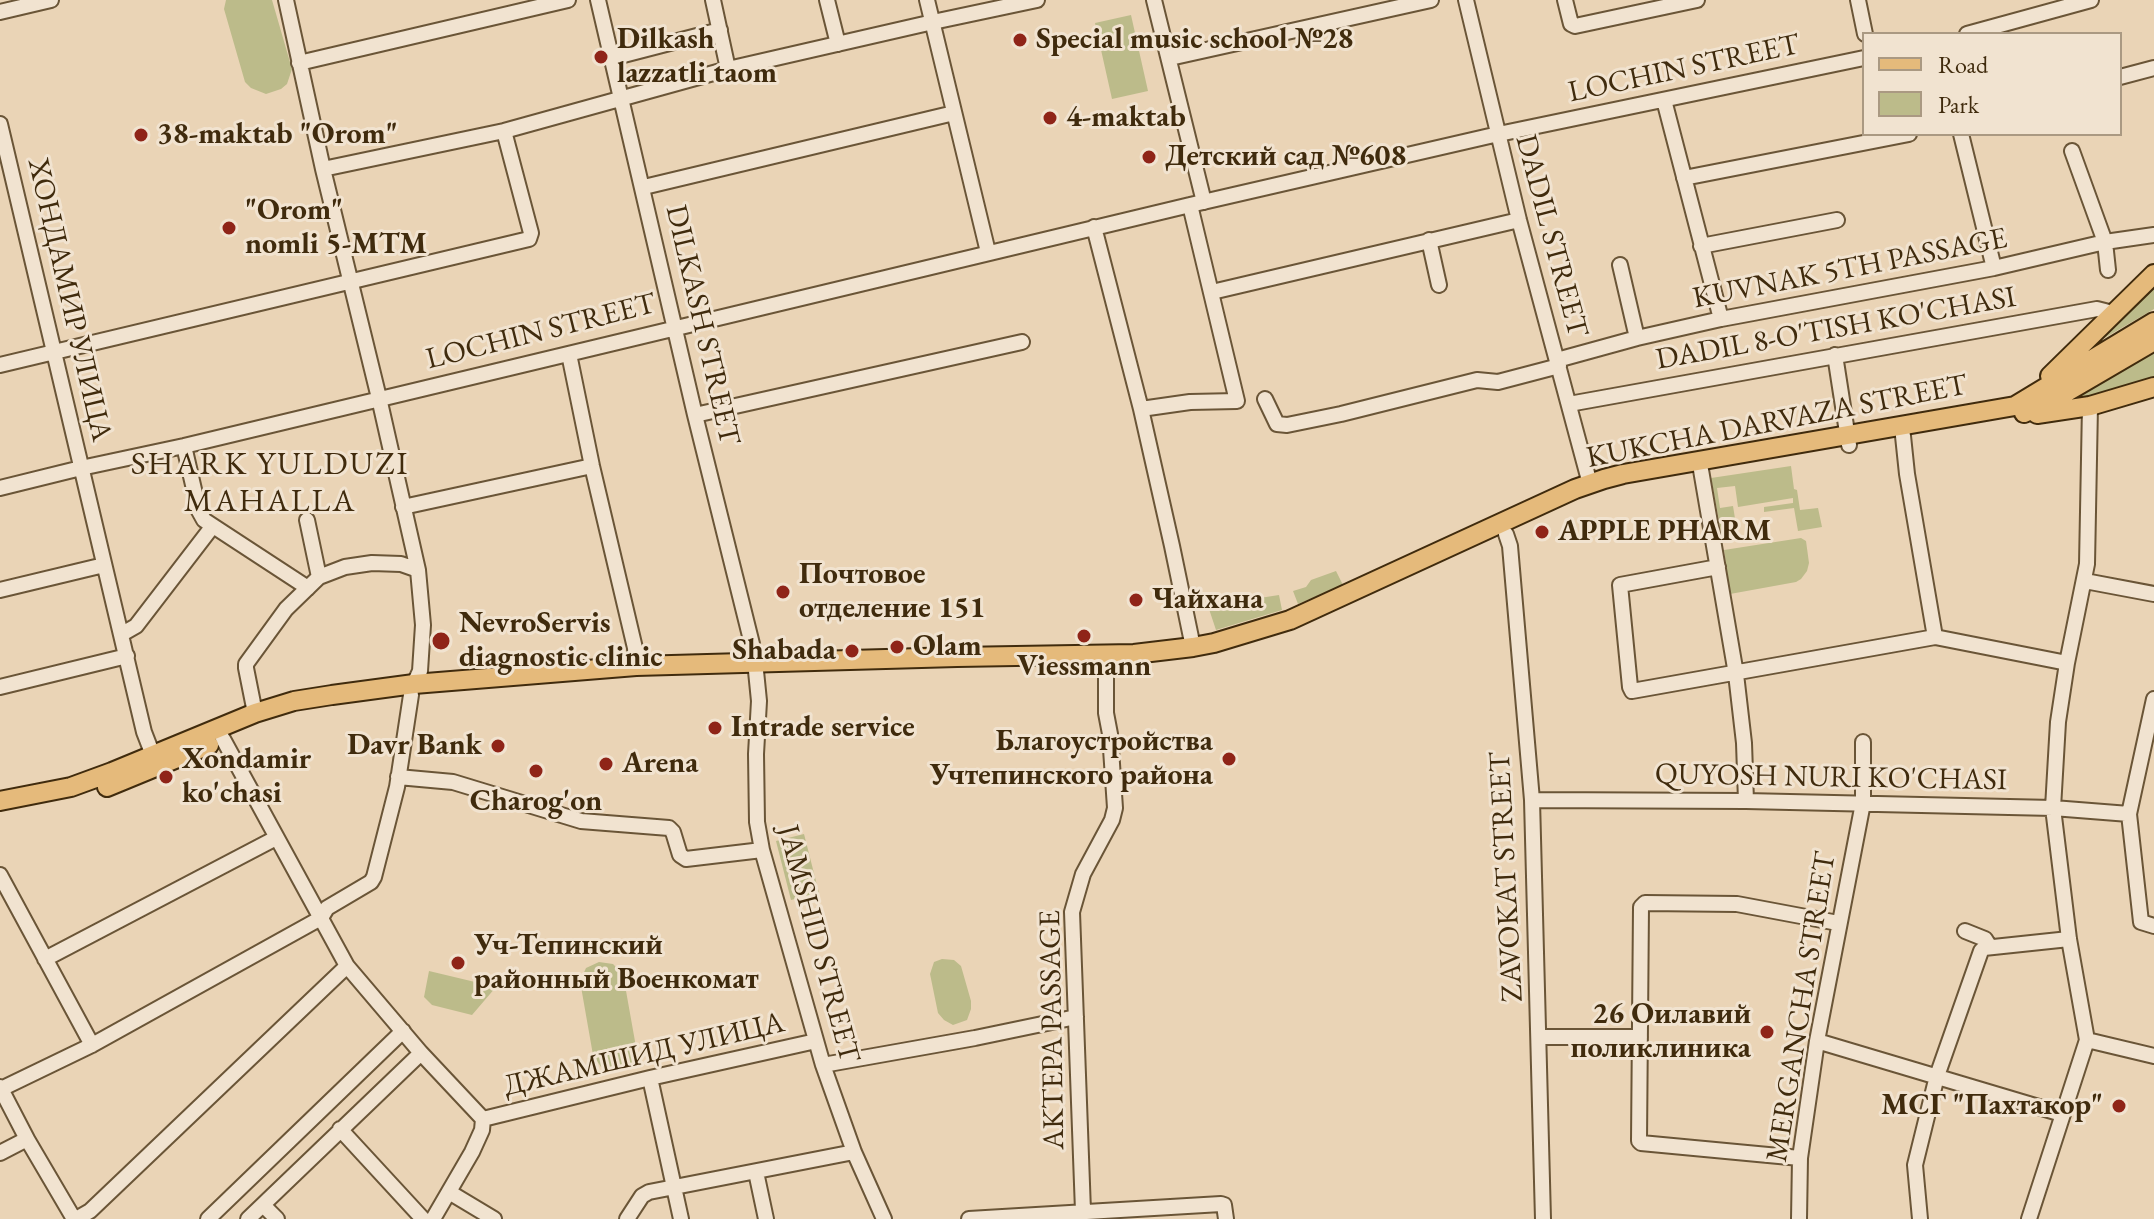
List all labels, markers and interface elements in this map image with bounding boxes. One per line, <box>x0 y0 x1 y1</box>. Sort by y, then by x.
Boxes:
place label: Dilkash lazzatli taom <box>617 22 777 92</box>
place label: Special music school №28 <box>1036 22 1353 58</box>
street label: LOCHIN STREET <box>1565 27 1803 111</box>
marker: Special music school №28 <box>1011 31 1029 49</box>
legend <box>1862 32 2122 136</box>
marker: Dilkash lazzatli taom <box>592 48 610 66</box>
text: Road <box>1938 49 1988 80</box>
text: Park <box>1938 89 1979 120</box>
place label: 4-maktab <box>1066 100 1186 136</box>
marker: 4-maktab <box>1041 109 1059 127</box>
place label: 38-maktab "Orom" <box>157 117 398 153</box>
marker: 38-maktab "Orom" <box>132 126 150 144</box>
street label: DADIL STREET <box>1507 131 1595 341</box>
place label: Детский сад №608 <box>1165 139 1406 175</box>
marker: Детский сад №608 <box>1140 148 1158 166</box>
street label: ХОНДАМИР УЛИЦА <box>19 155 119 445</box>
place label: "Orom" nomli 5-MTM <box>245 193 427 264</box>
street label: DILKASH STREET <box>657 202 747 448</box>
marker: "Orom" nomli 5-MTM <box>220 219 238 237</box>
street label: KUVNAK 5TH PASSAGE <box>1690 221 2010 317</box>
street label: DADIL 8-O'TISH KO'CHASI <box>1653 280 2019 378</box>
street label: LOCHIN STREET <box>422 286 660 378</box>
street label: KUKCHA DARVAZA STREET <box>1584 367 1970 477</box>
district label: SHARK YULDUZI MAHALLA <box>131 446 409 521</box>
place label: APPLE PHARM <box>1558 514 1771 550</box>
marker: APPLE PHARM <box>1533 523 1551 541</box>
place label: Почтовое отделение 151 <box>799 557 985 628</box>
place label: Чайхана <box>1152 582 1263 618</box>
marker: Почтовое отделение 151 <box>774 583 792 601</box>
marker: Чайхана <box>1127 591 1145 609</box>
place label: NevroServis diagnostic clinic <box>459 606 663 676</box>
marker: Viessmann <box>1075 627 1093 645</box>
place label: Olam <box>913 629 982 665</box>
marker: NevroServis diagnostic clinic <box>430 630 452 652</box>
place label: Shabada <box>732 633 836 669</box>
marker: Olam <box>888 638 906 656</box>
marker: Shabada <box>843 642 861 660</box>
place label: Viessmann <box>1017 649 1151 685</box>
place label: Intrade service <box>731 710 915 746</box>
marker: Intrade service <box>706 719 724 737</box>
place label: Благоустройства Учтепинского района <box>930 724 1213 794</box>
place label: Davr Bank <box>347 728 482 764</box>
marker: Davr Bank <box>489 737 507 755</box>
place label: Xondamir ko'chasi <box>182 742 311 812</box>
place label: Arena <box>622 746 698 782</box>
marker: Благоустройства Учтепинского района <box>1220 750 1238 768</box>
street label: ZAVOKAT STREET <box>1482 751 1532 1003</box>
marker: Arena <box>597 755 615 773</box>
street label: QUYOSH NURI KO'CHASI <box>1655 757 2007 799</box>
marker: Charog'on <box>527 762 545 780</box>
marker: Xondamir ko'chasi <box>157 768 175 786</box>
place label: Charog'on <box>470 784 602 820</box>
street label: JAMSHID STREET <box>769 821 867 1067</box>
street label: MERGANCHA STREET <box>1760 849 1844 1165</box>
street label: AKTEPA PASSAGE <box>1033 910 1073 1150</box>
place label: Уч-Тепинский районный Военкомат <box>474 928 759 998</box>
marker: Уч-Тепинский районный Военкомат <box>449 954 467 972</box>
place label: 26 Оилавий поликлиника <box>1571 997 1751 1068</box>
street label: ДЖАМШИД УЛИЦА <box>500 1005 788 1105</box>
marker: 26 Оилавий поликлиника <box>1758 1023 1776 1041</box>
place label: МСГ "Пахтакор" <box>1881 1088 2103 1124</box>
marker: МСГ "Пахтакор" <box>2110 1097 2128 1115</box>

